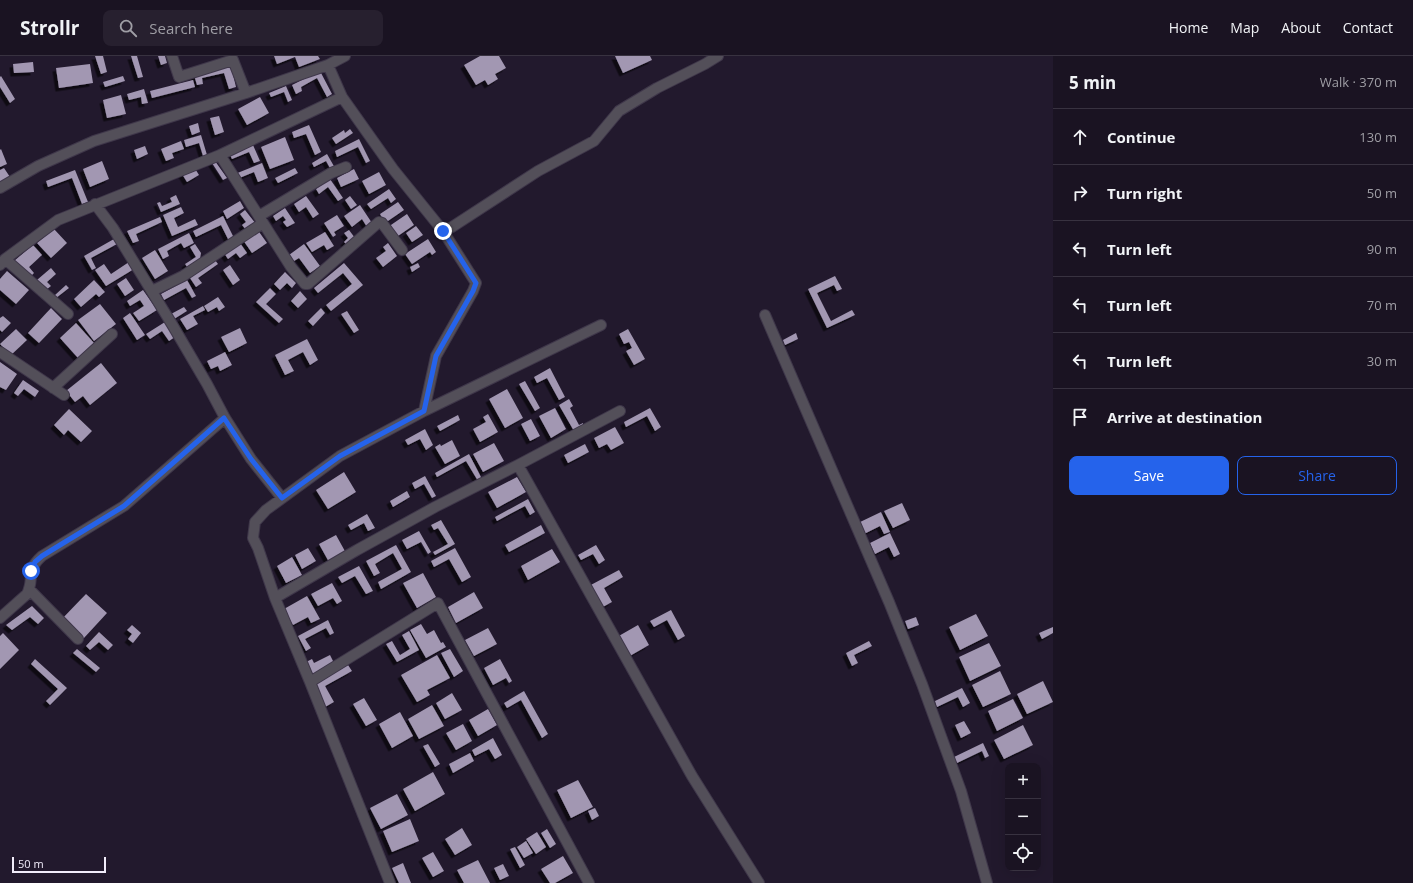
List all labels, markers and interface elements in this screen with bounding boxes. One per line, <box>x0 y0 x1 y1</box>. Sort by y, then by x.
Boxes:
search box <box>103 10 383 46</box>
text: Strollr <box>20 15 79 41</box>
icon: search <box>117 17 139 39</box>
text: Search here <box>149 18 233 38</box>
text: Home <box>1169 18 1208 37</box>
text: Map <box>1230 18 1259 37</box>
text: About <box>1281 18 1321 37</box>
text: Contact <box>1343 18 1393 37</box>
text: 5 min <box>1069 71 1116 94</box>
text: Walk · 370 m <box>1320 73 1397 91</box>
icon: ahead <box>1069 126 1091 148</box>
text: Continue <box>1107 127 1175 147</box>
text: 130 m <box>1359 128 1397 146</box>
icon: right <box>1069 182 1091 204</box>
text: Turn right <box>1107 183 1182 203</box>
text: 50 m <box>1367 184 1397 202</box>
route end <box>434 222 452 240</box>
icon: left <box>1069 238 1091 260</box>
text: Turn left <box>1107 239 1172 259</box>
text: 90 m <box>1367 240 1397 258</box>
icon: left <box>1069 294 1091 316</box>
text: Turn left <box>1107 295 1172 315</box>
text: 70 m <box>1367 296 1397 314</box>
icon: left <box>1069 350 1091 372</box>
text: Turn left <box>1107 351 1172 371</box>
text: 30 m <box>1367 352 1397 370</box>
icon: arrive <box>1069 406 1091 428</box>
text: Arrive at destination <box>1107 407 1262 427</box>
button: Save <box>1069 456 1229 495</box>
button: Share <box>1237 456 1397 495</box>
route start <box>22 562 40 580</box>
map controls <box>1005 763 1041 871</box>
button: + <box>1005 763 1041 799</box>
button: − <box>1005 799 1041 835</box>
button: locate <box>1005 835 1041 871</box>
scale bar <box>12 855 106 874</box>
text: 50 m <box>18 856 44 871</box>

